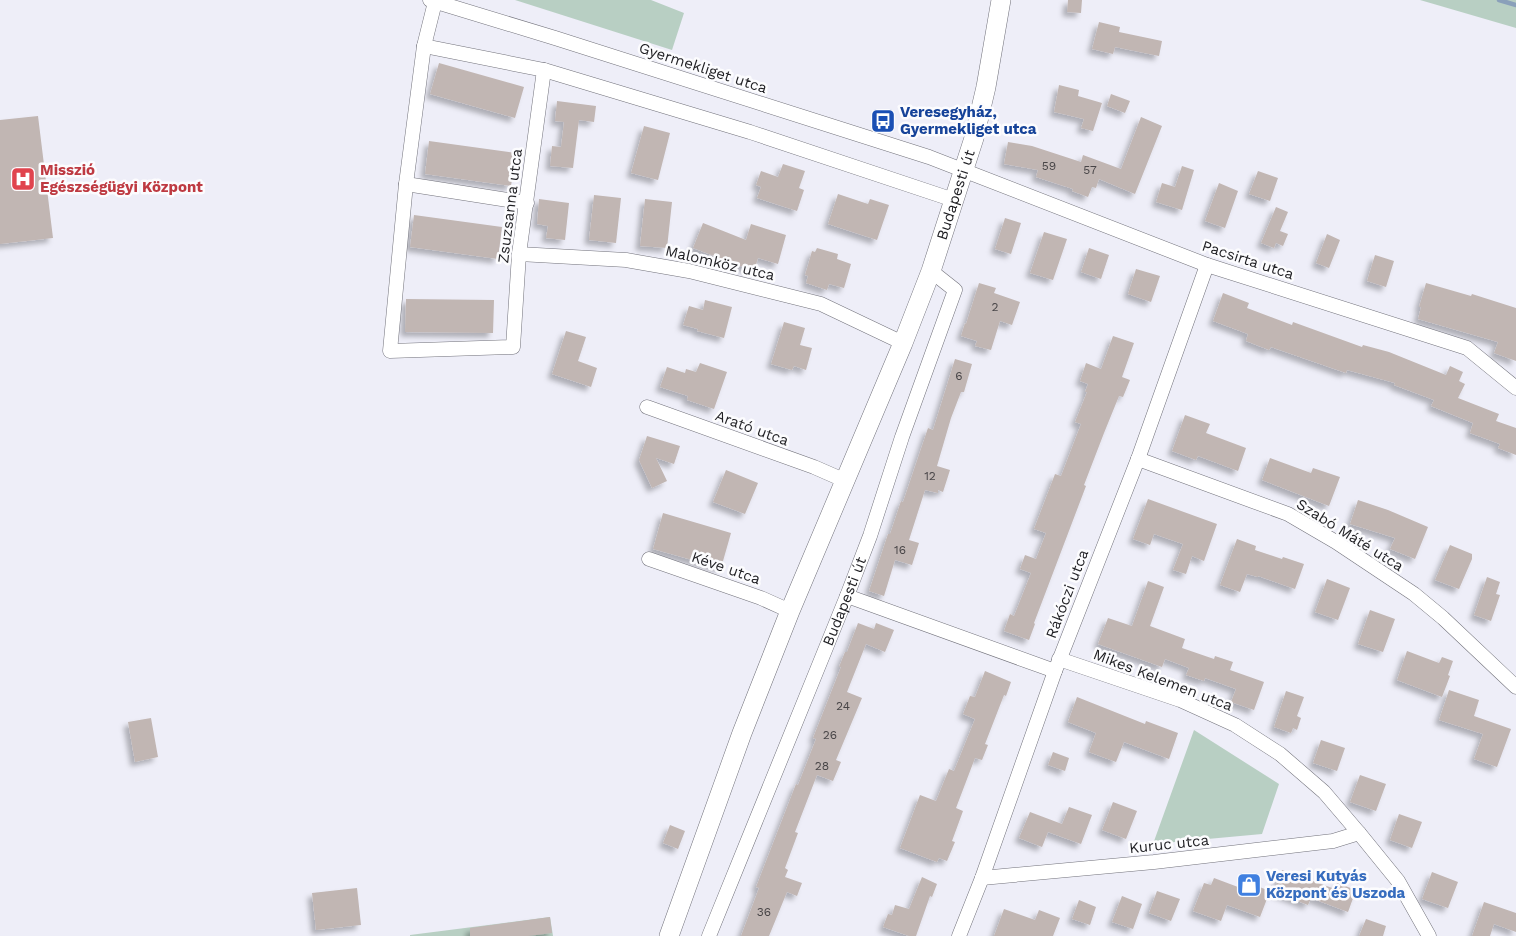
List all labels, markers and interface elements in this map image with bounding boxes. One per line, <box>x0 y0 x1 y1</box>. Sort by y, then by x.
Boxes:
street label: Gyermekliget utca <box>637 39 770 97</box>
place label: Veresegyház, Gyermekliget utca <box>900 103 1037 138</box>
bus stop icon: Veresegyház, Gyermekliget utca <box>870 108 896 134</box>
street label: Zsuzsanna utca <box>494 147 526 264</box>
street label: Budapesti út <box>933 147 979 242</box>
house number: 59 <box>1042 159 1056 173</box>
place label: Misszió Egészségügyi Központ <box>40 161 203 196</box>
house number: 57 <box>1083 163 1097 177</box>
hospital icon: Misszió Egészségügyi Központ <box>10 166 36 192</box>
street label: Pacsirta utca <box>1200 237 1297 283</box>
street label: Malomköz utca <box>664 242 777 284</box>
house number: 2 <box>992 300 999 314</box>
house number: 6 <box>955 369 963 383</box>
street label: Arató utca <box>713 406 792 450</box>
house number: 12 <box>924 469 936 483</box>
street label: Szabó Máté utca <box>1293 495 1407 575</box>
house number: 16 <box>894 543 906 557</box>
street label: Rákóczi utca <box>1042 547 1092 641</box>
street label: Kéve utca <box>689 548 763 588</box>
street label: Budapesti út <box>819 554 870 648</box>
street label: Mikes Kelemen utca <box>1091 645 1236 715</box>
house number: 24 <box>836 699 850 713</box>
house number: 26 <box>823 728 837 742</box>
house number: 28 <box>815 759 829 773</box>
street label: Kuruc utca <box>1128 831 1210 857</box>
place label: Veresi Kutyás Központ és Uszoda <box>1266 867 1406 902</box>
shop icon: Veresi Kutyás Központ és Uszoda <box>1236 872 1262 898</box>
house number: 36 <box>757 905 771 919</box>

